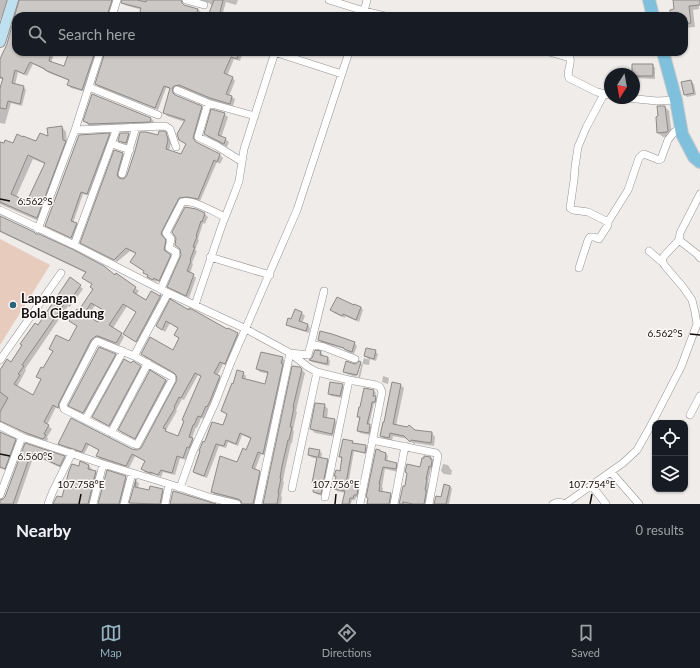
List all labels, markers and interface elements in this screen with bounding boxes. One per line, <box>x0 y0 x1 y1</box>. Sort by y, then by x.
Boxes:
search box <box>12 12 688 56</box>
icon: search <box>26 23 48 45</box>
text: Search here <box>58 25 135 43</box>
north arrow <box>604 68 640 104</box>
text: 6.562°S <box>17 195 53 207</box>
place label: Lapangan Bola Cigadung <box>21 290 104 321</box>
marker: Lapangan Bola Cigadung <box>8 300 18 310</box>
text: 6.562°S <box>647 327 683 339</box>
map controls <box>652 420 688 492</box>
button: locate <box>652 420 688 456</box>
text: 6.560°S <box>17 450 53 462</box>
button: layers <box>652 456 688 492</box>
text: 107.758°E <box>57 478 105 490</box>
text: 107.756°E <box>312 478 360 490</box>
text: 107.754°E <box>568 478 616 490</box>
text: Nearby <box>16 520 71 541</box>
text: 0 results <box>636 522 684 538</box>
tab: Map <box>100 622 122 659</box>
tab: Directions <box>322 622 371 659</box>
tab: Saved <box>571 622 600 659</box>

